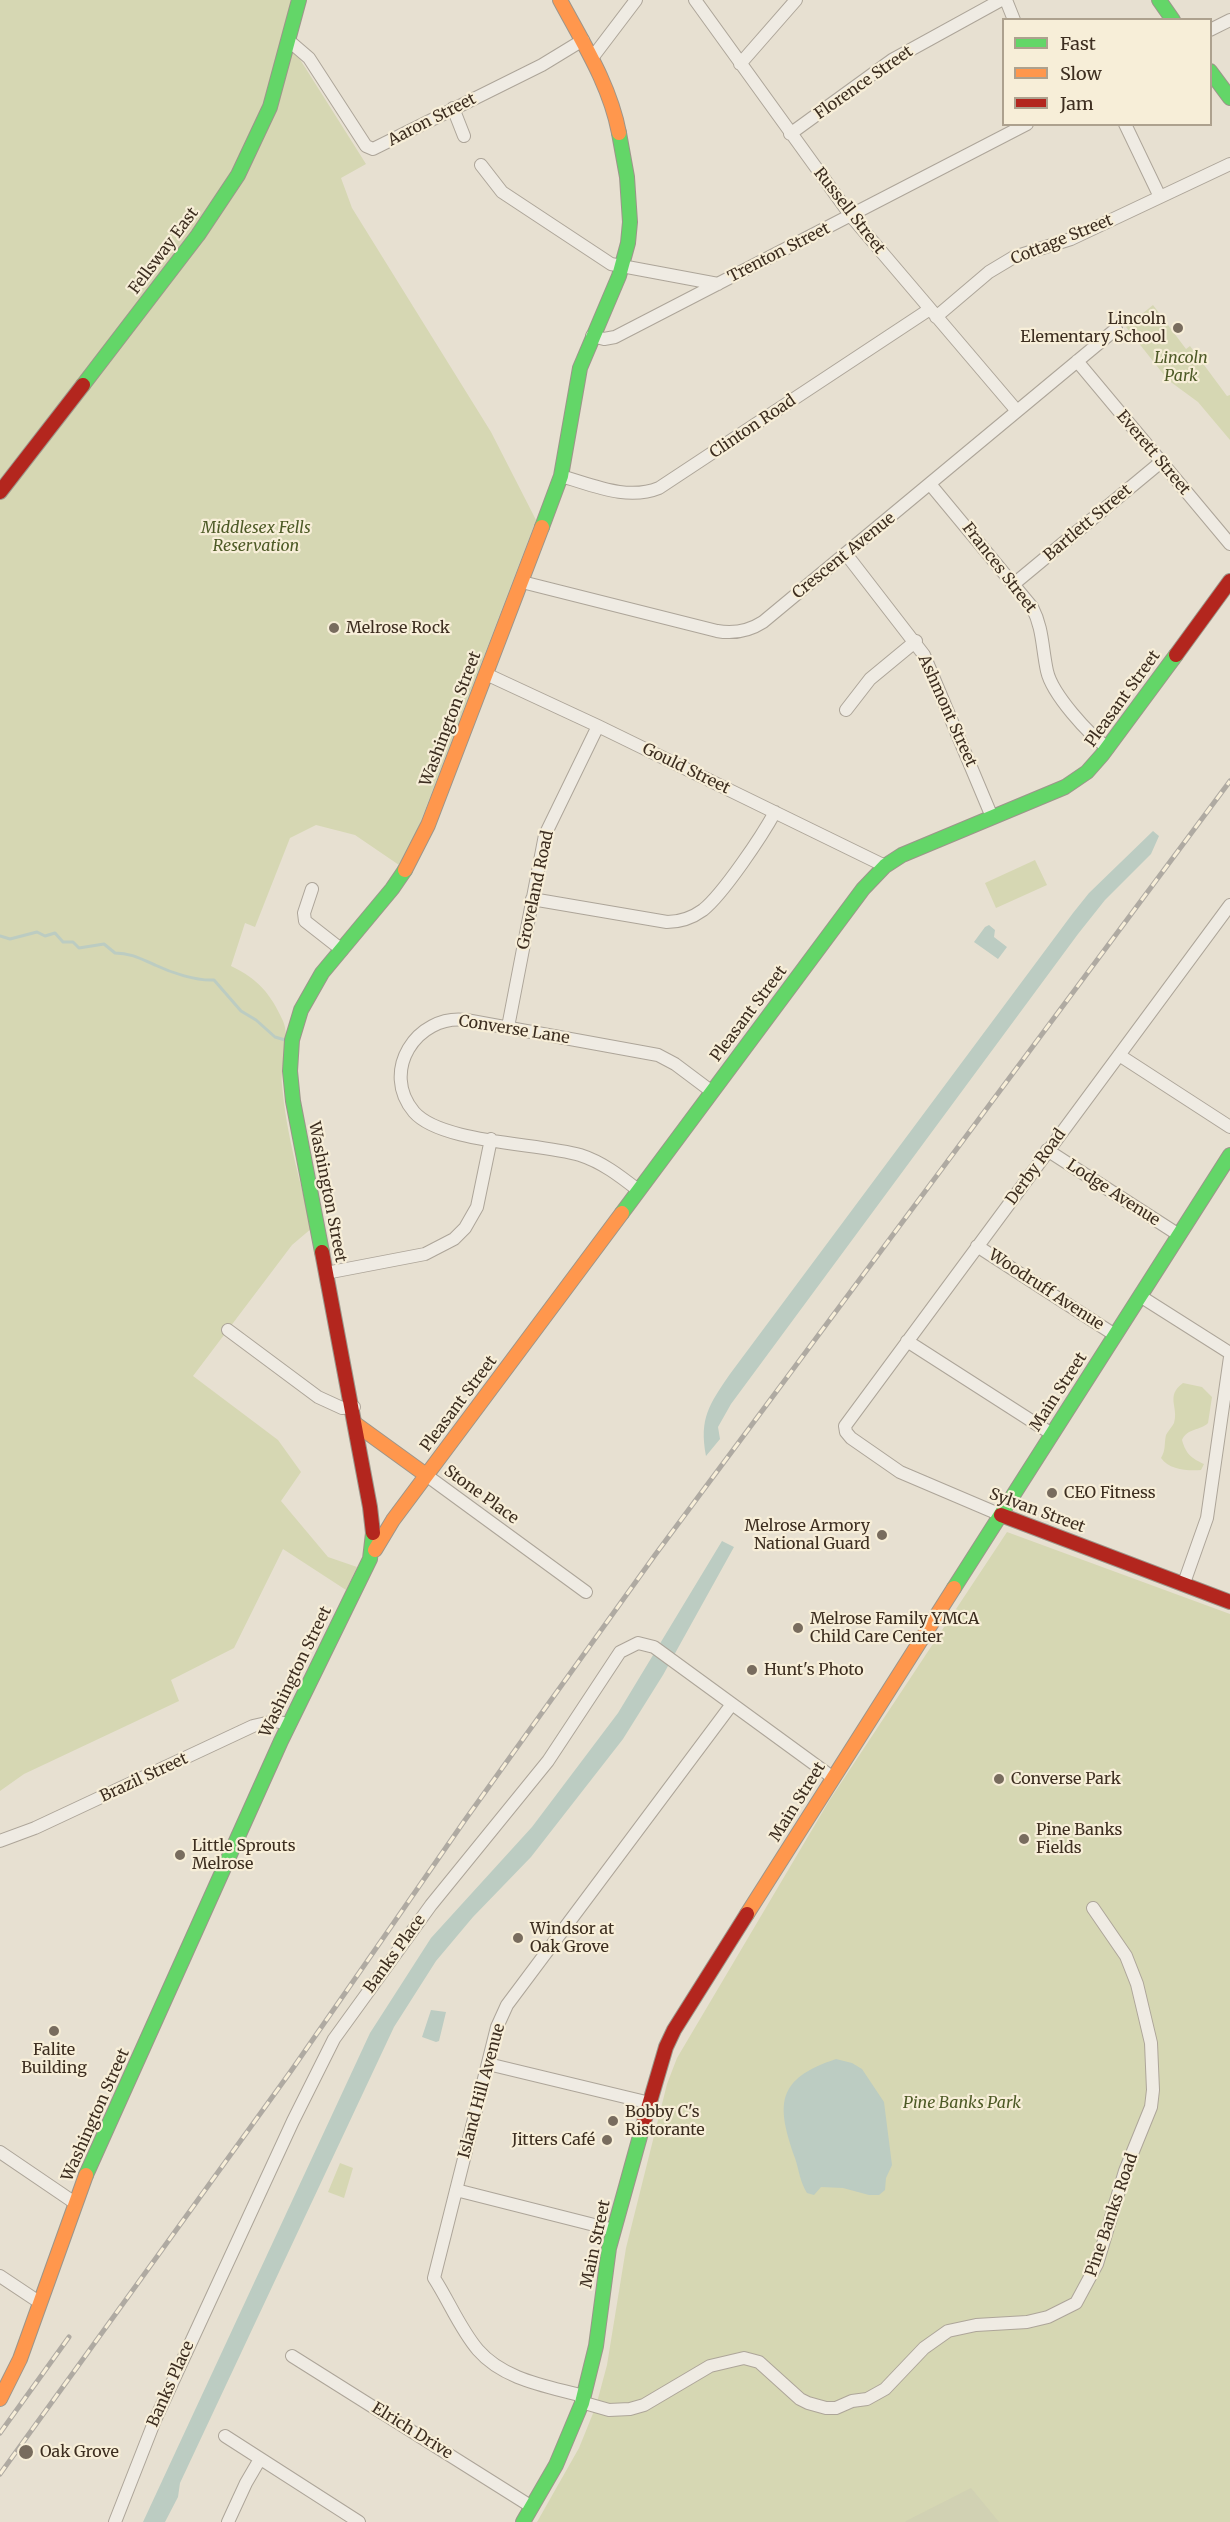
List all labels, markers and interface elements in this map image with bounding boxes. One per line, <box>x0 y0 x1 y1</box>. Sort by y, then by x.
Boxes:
legend <box>1002 18 1212 126</box>
text: Fast <box>1060 32 1096 55</box>
street label: Florence Street <box>811 42 917 124</box>
text: Slow <box>1060 62 1102 85</box>
street label: Aaron Street <box>385 90 479 150</box>
text: Jam <box>1060 92 1094 115</box>
street label: Russell Street <box>809 164 889 258</box>
street label: Fellsway East <box>125 204 203 298</box>
street label: Cottage Street <box>1008 211 1116 269</box>
street label: Trenton Street <box>725 219 833 287</box>
place label: Lincoln Elementary School <box>1020 309 1166 347</box>
marker: Lincoln Elementary School <box>1171 321 1185 335</box>
park label: Lincoln Park <box>1154 348 1208 386</box>
street label: Clinton Road <box>706 391 800 463</box>
street label: Everett Street <box>1112 407 1194 499</box>
street label: Bartlett Street <box>1040 481 1136 565</box>
street label: Crescent Avenue <box>789 509 899 603</box>
park label: Middlesex Fells Reservation <box>201 518 311 556</box>
street label: Frances Street <box>958 519 1040 617</box>
place label: Melrose Rock <box>346 618 450 638</box>
marker: Melrose Rock <box>327 621 341 635</box>
street label: Pleasant Street <box>1081 647 1165 751</box>
street label: Washington Street <box>416 649 486 789</box>
street label: Ashmont Street <box>914 652 980 770</box>
street label: Gould Street <box>639 739 733 799</box>
street label: Groveland Road <box>514 829 558 951</box>
street label: Pleasant Street <box>707 962 791 1066</box>
street label: Converse Lane <box>457 1012 571 1048</box>
street label: Washington Street <box>304 1120 350 1264</box>
street label: Derby Road <box>1002 1125 1070 1209</box>
street label: Lodge Avenue <box>1063 1156 1163 1230</box>
street label: Woodruff Avenue <box>985 1246 1107 1334</box>
street label: Main Street <box>1026 1349 1092 1435</box>
street label: Pleasant Street <box>417 1352 501 1456</box>
street label: Stone Place <box>440 1462 522 1528</box>
place label: CEO Fitness <box>1064 1483 1156 1503</box>
street label: Sylvan Street <box>986 1485 1088 1537</box>
marker: CEO Fitness <box>1045 1486 1059 1500</box>
place label: Melrose Armory National Guard <box>744 1516 870 1554</box>
marker: Melrose Armory National Guard <box>875 1528 889 1542</box>
street label: Washington Street <box>256 1604 336 1740</box>
place label: Melrose Family YMCA Child Care Center <box>810 1609 979 1647</box>
marker: Melrose Family YMCA Child Care Center <box>791 1621 805 1635</box>
place label: Hunt's Photo <box>764 1660 864 1680</box>
marker: Hunt's Photo <box>745 1663 759 1677</box>
street label: Brazil Street <box>97 1749 191 1807</box>
street label: Main Street <box>766 1759 830 1845</box>
place label: Converse Park <box>1011 1769 1121 1789</box>
marker: Converse Park <box>992 1772 1006 1786</box>
place label: Pine Banks Fields <box>1036 1820 1122 1858</box>
marker: Pine Banks Fields <box>1017 1832 1031 1846</box>
place label: Little Sprouts Melrose <box>192 1836 296 1874</box>
marker: Little Sprouts Melrose <box>173 1848 187 1862</box>
street label: Banks Place <box>360 1911 430 1997</box>
place label: Windsor at Oak Grove <box>530 1919 614 1957</box>
marker: Windsor at Oak Grove <box>511 1931 525 1945</box>
street label: Island Hill Avenue <box>455 2022 509 2160</box>
marker: Falite Building <box>47 2024 61 2038</box>
place label: Falite Building <box>21 2040 87 2078</box>
street label: Washington Street <box>58 2046 134 2184</box>
park label: Pine Banks Park <box>903 2093 1021 2113</box>
place label: Bobby C's Ristorante <box>625 2102 705 2140</box>
marker: Bobby C's Ristorante <box>606 2114 620 2128</box>
place label: Jitters Café <box>512 2130 595 2150</box>
marker: Jitters Café <box>600 2133 614 2147</box>
street label: Pine Banks Road <box>1082 2151 1142 2279</box>
street label: Main Street <box>577 2198 615 2290</box>
street label: Banks Place <box>144 2338 198 2430</box>
street label: Elrich Drive <box>368 2399 456 2463</box>
place label: Oak Grove <box>40 2442 119 2462</box>
marker: Oak Grove <box>17 2443 35 2461</box>

